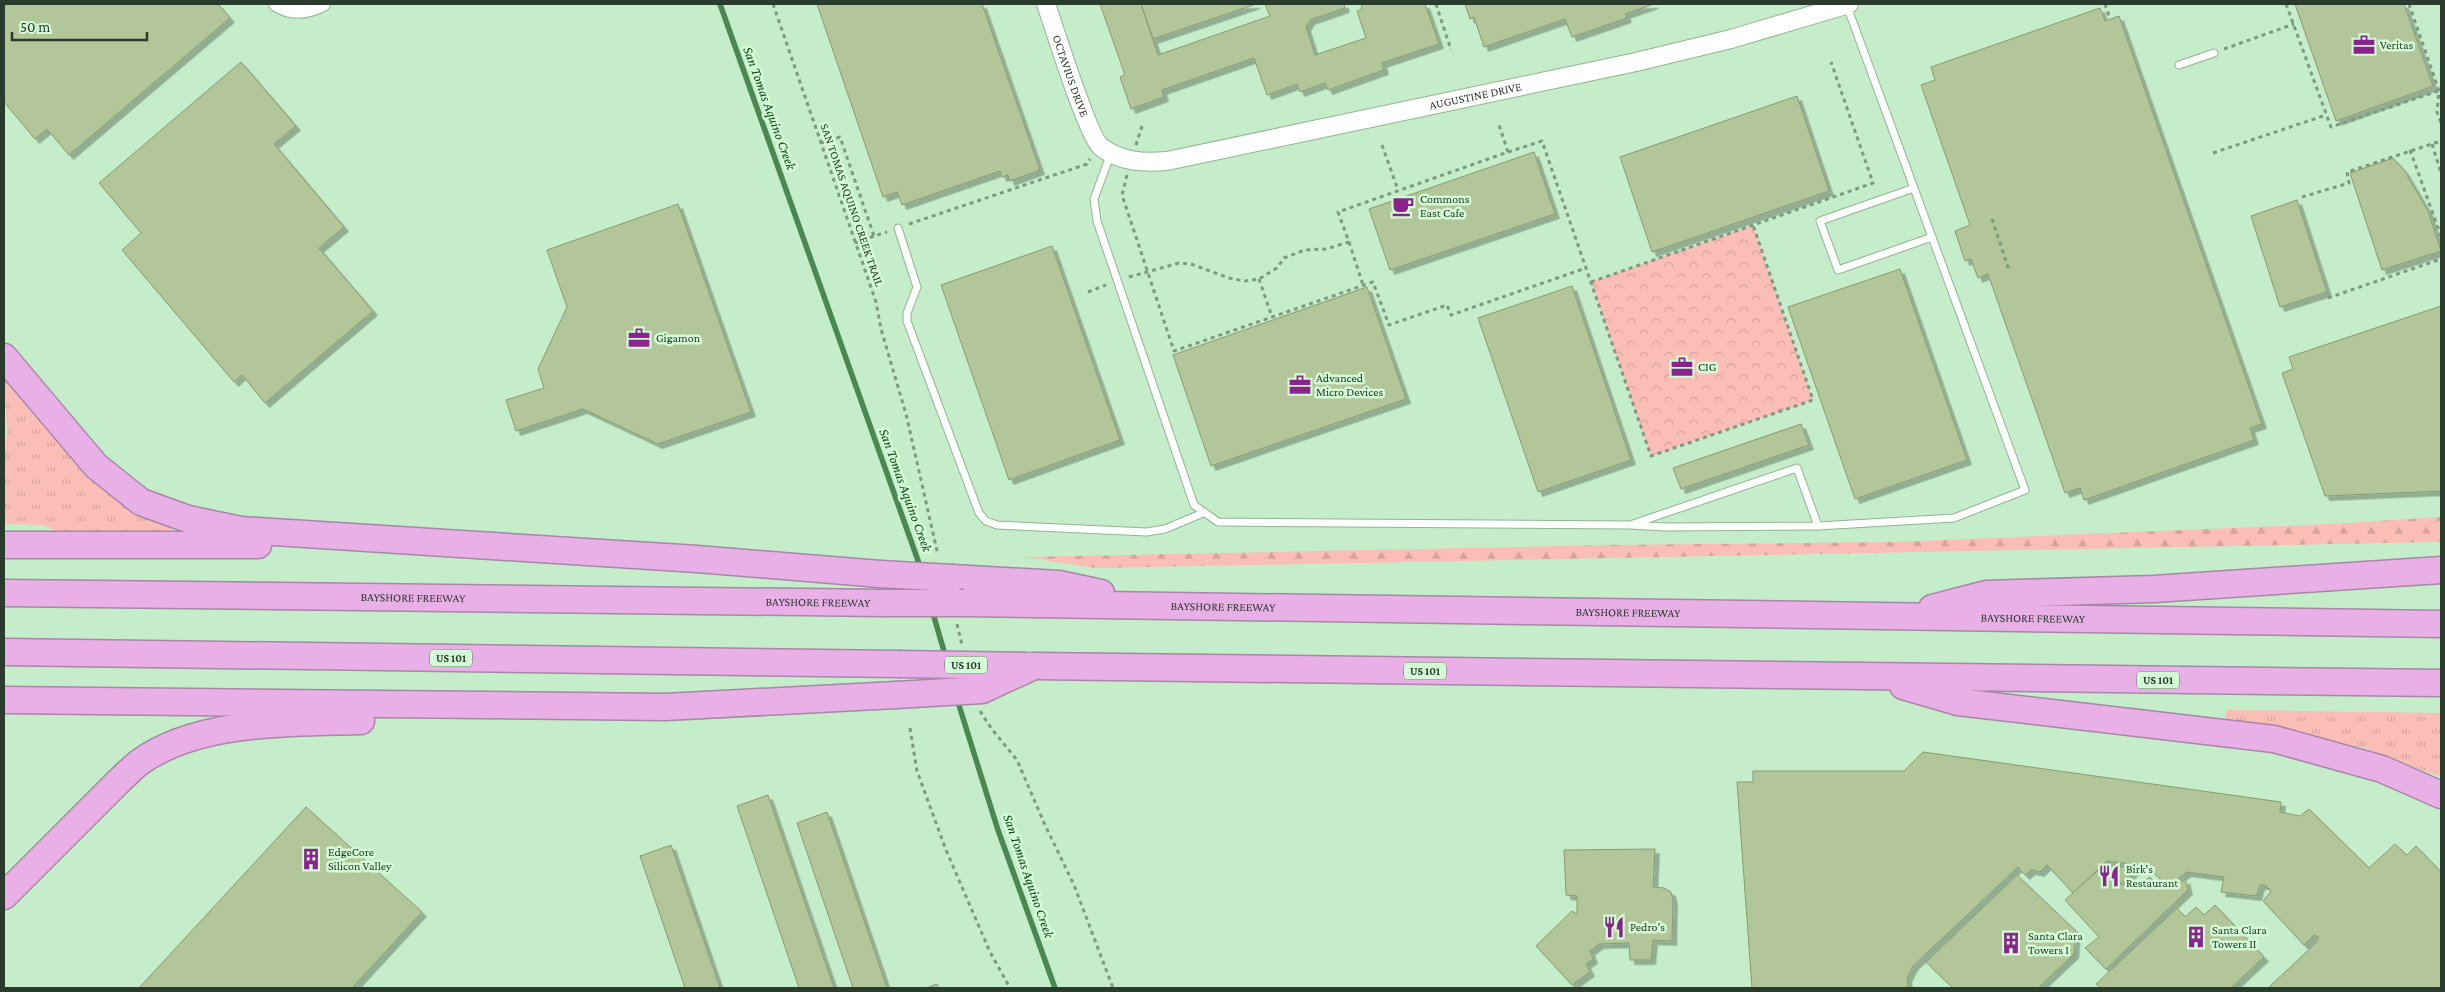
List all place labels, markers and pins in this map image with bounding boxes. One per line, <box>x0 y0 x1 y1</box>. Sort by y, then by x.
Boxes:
office icon: Veritas <box>2351 32 2377 58</box>
place label: Veritas <box>2380 38 2413 52</box>
place label: Commons East Cafe <box>1420 192 1470 220</box>
cafe icon: Commons East Cafe <box>1390 193 1416 219</box>
office icon: Gigamon <box>626 325 652 351</box>
place label: Gigamon <box>656 331 701 345</box>
office icon: CIG <box>1669 354 1695 380</box>
place label: CIG <box>1698 360 1717 374</box>
place label: Advanced Micro Devices <box>1316 371 1383 399</box>
office icon: Advanced Micro Devices <box>1287 372 1313 398</box>
place label: EdgeCore Silicon Valley <box>328 845 392 873</box>
building icon: EdgeCore Silicon Valley <box>298 846 324 872</box>
place label: Birk's Restaurant <box>2126 862 2179 890</box>
restaurant icon: Birk's Restaurant <box>2096 863 2122 889</box>
restaurant icon: Pedro’s <box>1601 914 1627 940</box>
place label: Pedro’s <box>1630 920 1665 934</box>
place label: Santa Clara Towers II <box>2212 923 2267 951</box>
building icon: Santa Clara Towers II <box>2183 924 2209 950</box>
place label: Santa Clara Towers I <box>2028 929 2083 957</box>
building icon: Santa Clara Towers I <box>1998 930 2024 956</box>

